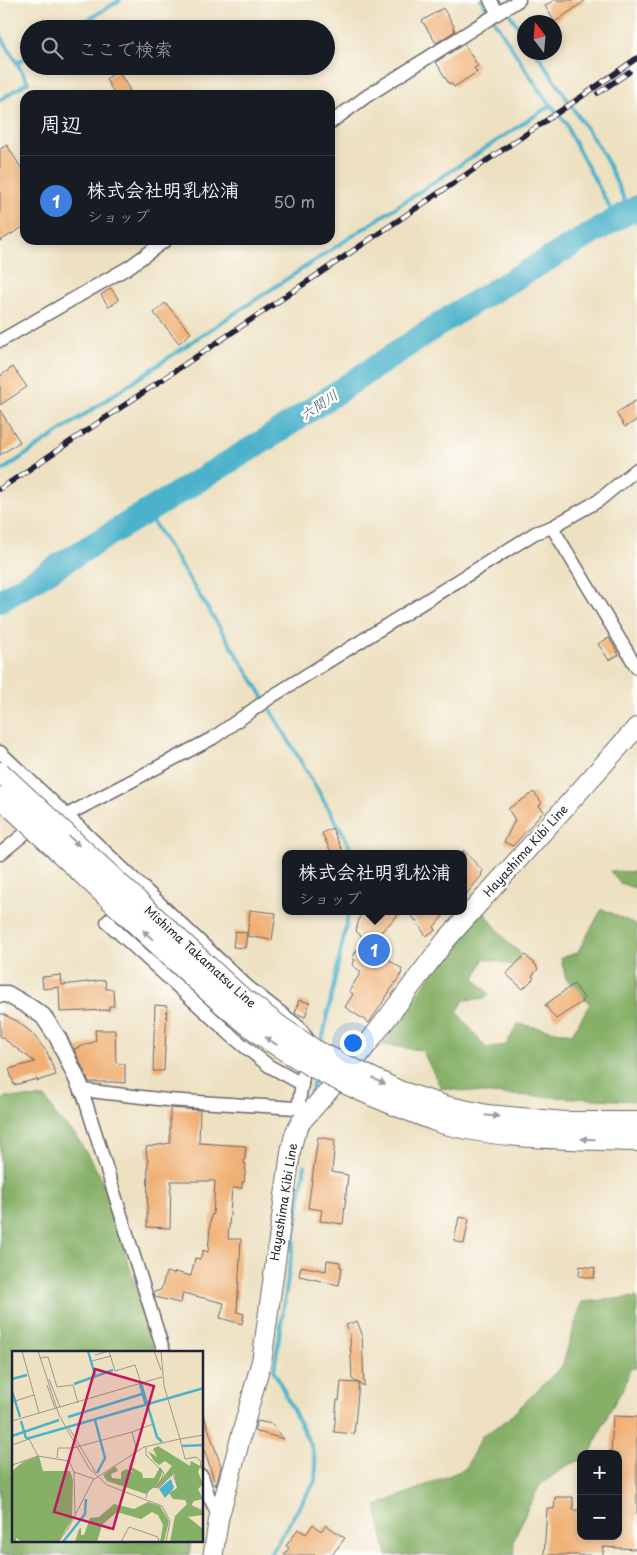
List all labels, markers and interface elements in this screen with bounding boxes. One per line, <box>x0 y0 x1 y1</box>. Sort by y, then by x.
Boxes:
north arrow <box>517 15 562 60</box>
search box <box>20 20 335 75</box>
icon: search <box>38 34 66 62</box>
text: ここで検索 <box>78 34 173 62</box>
text: 周辺 <box>40 107 82 139</box>
text: 株式会社明乳松浦 <box>87 175 239 203</box>
text: 1 <box>52 189 60 213</box>
text: 50 m <box>274 189 315 213</box>
text: ショップ <box>87 203 150 227</box>
water label: 六間川 <box>295 384 342 425</box>
street label: Hayashima Kibi Line <box>479 800 572 901</box>
one-way arrow <box>68 835 80 847</box>
popup <box>282 850 467 915</box>
text: 株式会社明乳松浦 <box>298 857 451 885</box>
text: ショップ <box>298 885 362 909</box>
street label: Mishima Takamatsu Line <box>141 901 261 1012</box>
one-way arrow <box>143 929 155 941</box>
pin: 1 <box>358 931 390 969</box>
your location <box>340 1030 366 1056</box>
one-way arrow <box>264 1036 278 1046</box>
one-way arrow <box>371 1077 386 1085</box>
one-way arrow <box>485 1112 501 1120</box>
one-way arrow <box>580 1135 596 1143</box>
street label: Hayashima Kibi Line <box>265 1141 301 1262</box>
inset map <box>12 1351 204 1542</box>
map controls <box>577 1450 622 1540</box>
button: + <box>577 1450 622 1495</box>
button: − <box>577 1495 622 1540</box>

